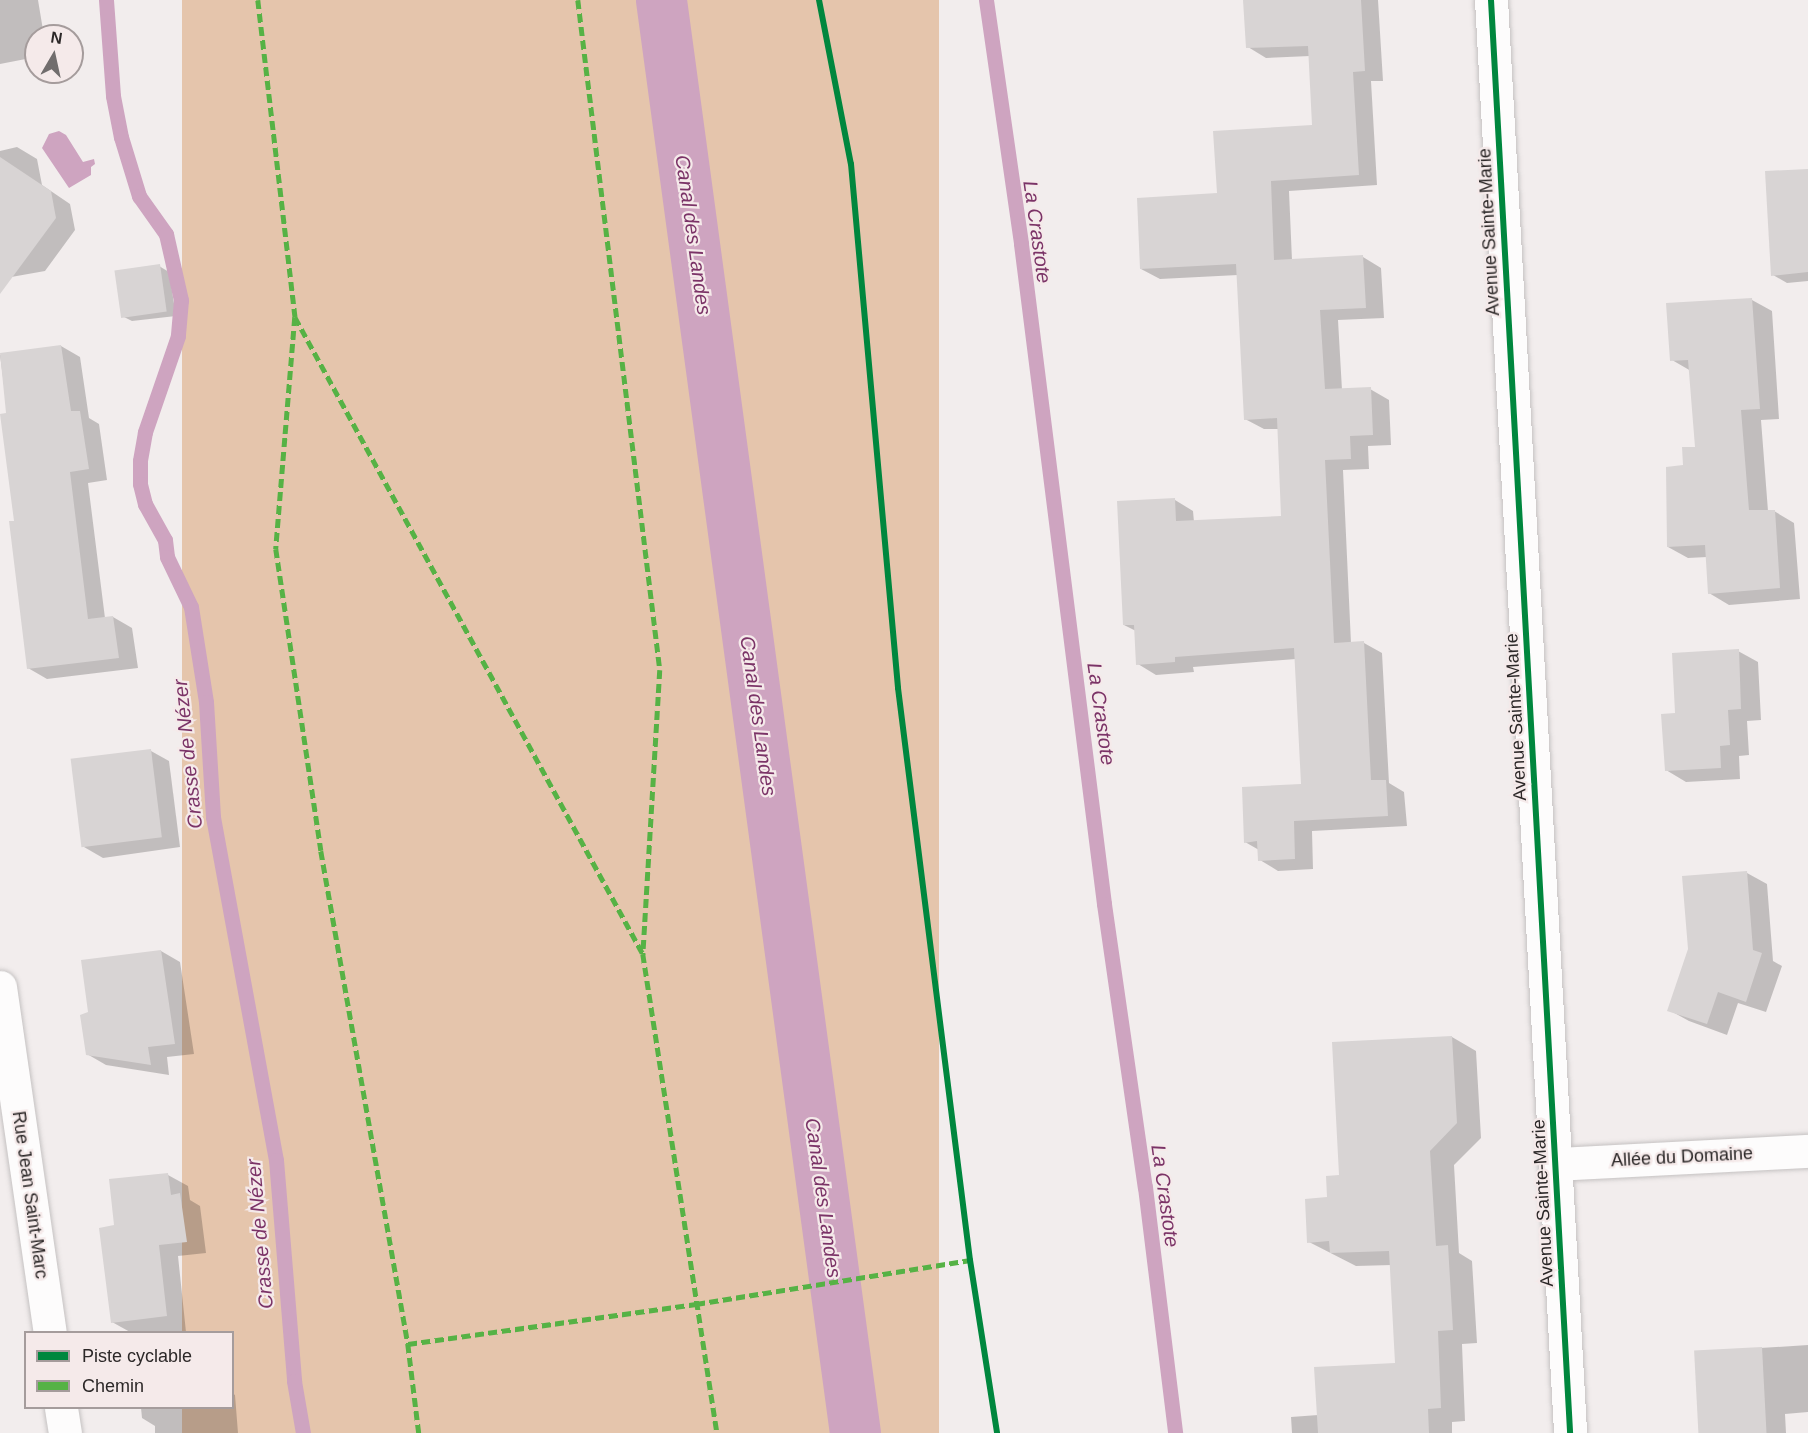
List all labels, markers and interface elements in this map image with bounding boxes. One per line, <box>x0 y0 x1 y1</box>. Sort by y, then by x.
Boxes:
north arrow <box>24 24 84 84</box>
text: N <box>50 28 64 47</box>
street label: Avenue Sainte-Marie <box>1474 148 1504 316</box>
water label: Canal des Landes <box>670 153 716 317</box>
water label: La Crastote <box>1018 179 1056 285</box>
street label: Avenue Sainte-Marie <box>1501 633 1531 801</box>
water label: Canal des Landes <box>735 634 781 798</box>
water label: La Crastote <box>1082 661 1120 767</box>
water label: Crasse de Nézer <box>168 678 208 830</box>
street label: Rue Jean Saint-Marc <box>8 1110 52 1280</box>
water label: Canal des Landes <box>800 1116 846 1280</box>
street label: Avenue Sainte-Marie <box>1528 1119 1558 1287</box>
street label: Allée du Domaine <box>1610 1142 1754 1172</box>
water label: La Crastote <box>1146 1143 1184 1249</box>
water label: Crasse de Nézer <box>242 1158 278 1310</box>
legend <box>24 1331 234 1409</box>
text: Piste cyclable <box>82 1346 192 1366</box>
text: Chemin <box>82 1376 144 1396</box>

